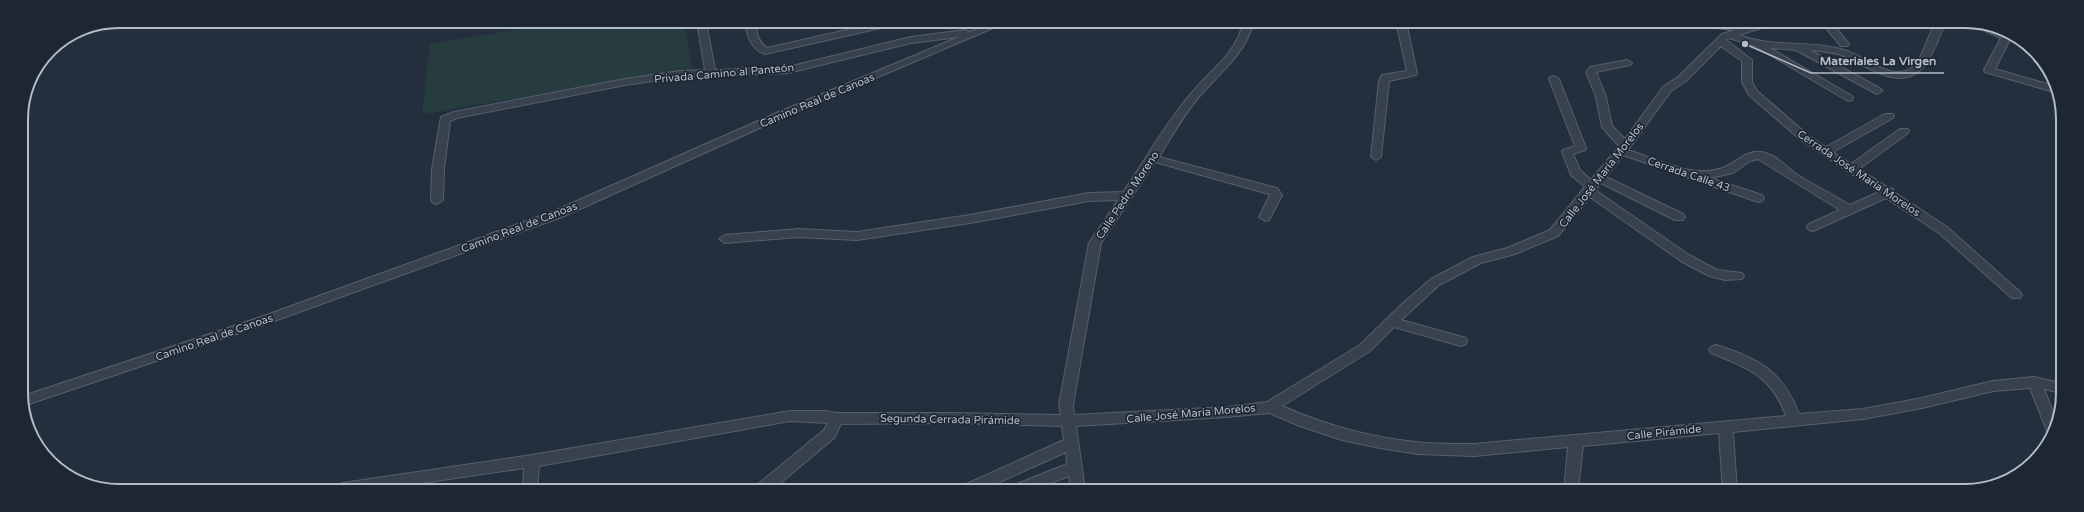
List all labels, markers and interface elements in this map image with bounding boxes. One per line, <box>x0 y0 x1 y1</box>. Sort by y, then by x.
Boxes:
callout: Materiales La Virgen <box>1811 49 1944 73</box>
text: Materiales La Virgen <box>1820 54 1936 69</box>
street label: Privada Camino al Panteón <box>654 61 795 86</box>
street label: Camino Real de Canoas <box>758 70 877 131</box>
street label: Calle José María Morelos <box>1556 120 1646 230</box>
street label: Cerrada José María Morelos <box>1795 127 1923 219</box>
street label: Calle Pedro Moreno <box>1093 149 1162 242</box>
street label: Cerrada Calle 43 <box>1646 154 1732 195</box>
street label: Camino Real de Canoas <box>459 199 579 256</box>
street label: Camino Real de Canoas <box>154 311 275 364</box>
street label: Calle José María Morelos <box>1126 401 1256 426</box>
street label: Segunda Cerrada Pirámide <box>880 412 1020 427</box>
street label: Calle Pirámide <box>1626 422 1702 443</box>

